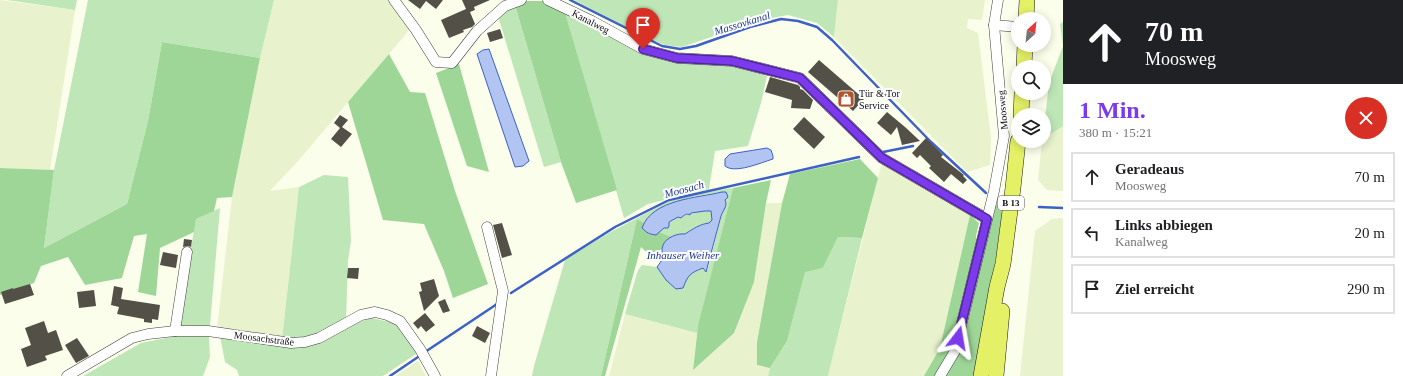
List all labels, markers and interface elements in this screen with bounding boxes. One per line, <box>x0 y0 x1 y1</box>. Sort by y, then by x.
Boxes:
street label: Kanalweg <box>570 7 611 36</box>
pin <box>626 8 660 49</box>
water label: Massovkanal <box>712 9 772 38</box>
north arrow <box>1011 12 1051 52</box>
map controls <box>1011 12 1051 148</box>
icon: arrive <box>632 14 654 36</box>
icon: ahead <box>1079 16 1131 68</box>
text: 70 m <box>1145 16 1203 47</box>
text: Moosweg <box>1145 49 1216 69</box>
button: search <box>1011 60 1051 100</box>
place label: Tür & Tor Service <box>859 88 900 111</box>
shop icon: Tür & Tor Service <box>836 89 856 109</box>
street label: Moosweg <box>995 90 1010 130</box>
text: 1 Min. <box>1079 97 1146 123</box>
button: close <box>1345 97 1387 139</box>
button: layers <box>1011 108 1051 148</box>
text: 380 m · 15:21 <box>1079 125 1152 140</box>
text: Geradeaus <box>1115 161 1184 177</box>
icon: ahead <box>1081 166 1103 188</box>
text: 70 m <box>1355 169 1385 185</box>
water label: Moosach <box>662 178 706 200</box>
text: Moosweg <box>1115 178 1166 193</box>
road number: B 13 <box>998 196 1024 210</box>
text: Links abbiegen <box>1115 217 1213 233</box>
icon: left <box>1081 222 1103 244</box>
text: 20 m <box>1355 225 1385 241</box>
text: Kanalweg <box>1115 234 1168 249</box>
water label: Inhauser Weiher <box>646 249 720 261</box>
icon: arrive <box>1081 278 1103 300</box>
text: Ziel erreicht <box>1115 281 1194 297</box>
text: 290 m <box>1347 281 1385 297</box>
position arrow <box>937 317 979 359</box>
street label: Moosachstraße <box>233 329 295 348</box>

